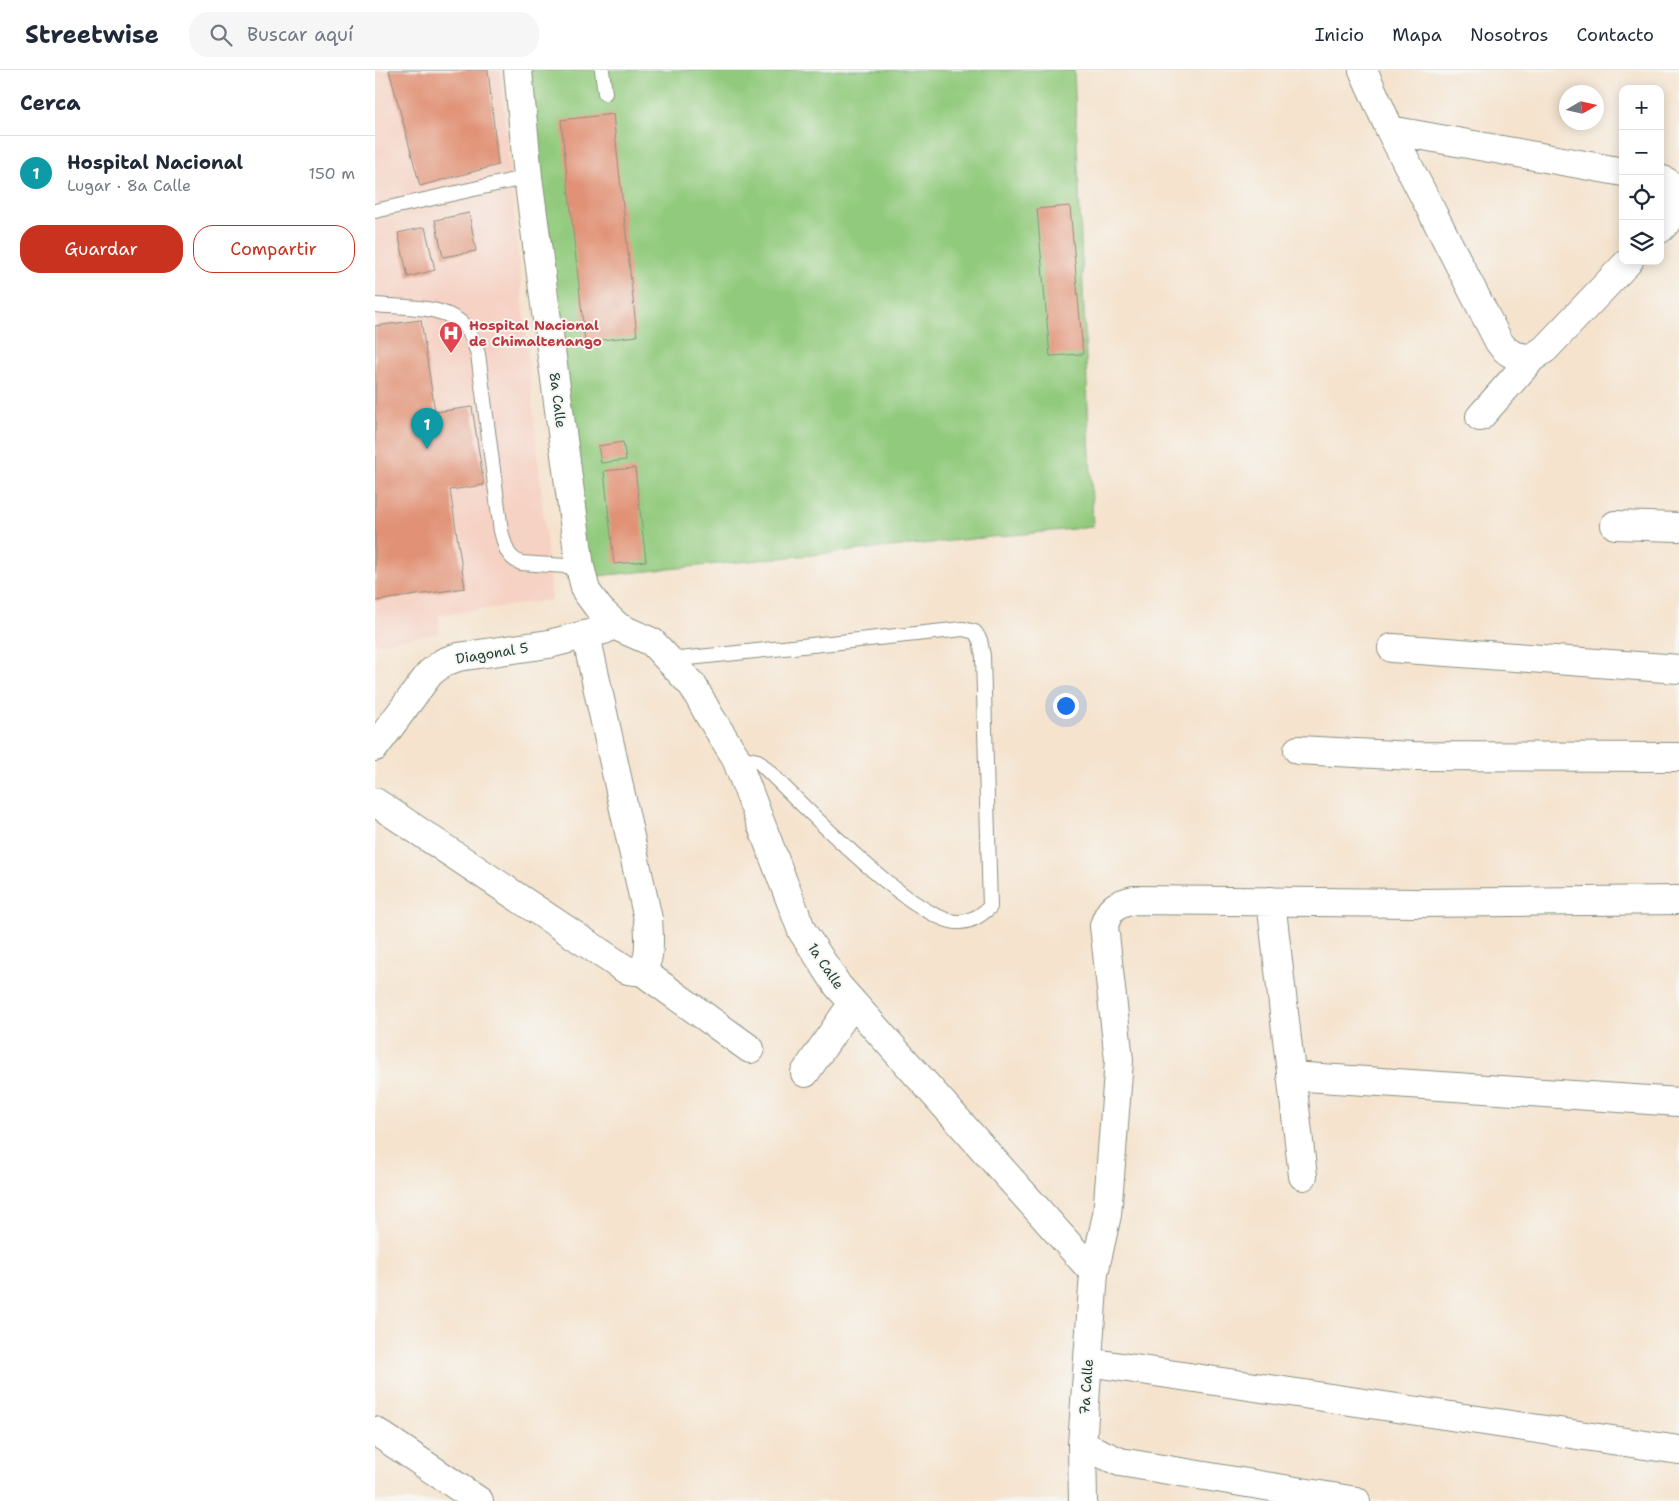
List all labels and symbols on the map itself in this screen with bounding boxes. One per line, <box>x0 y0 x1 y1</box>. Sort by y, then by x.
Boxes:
north arrow <box>1559 85 1604 130</box>
place label: Hospital Nacional de Chimaltenango <box>469 316 602 350</box>
hospital icon: Hospital Nacional de Chimaltenango <box>438 320 464 354</box>
street label: 8a Calle <box>546 371 570 429</box>
pin: 1 <box>411 408 443 449</box>
street label: Diagonal 5 <box>454 638 530 668</box>
your location <box>1053 693 1079 719</box>
street label: 1a Calle <box>804 939 848 993</box>
street label: 7a Calle <box>1075 1358 1097 1416</box>

